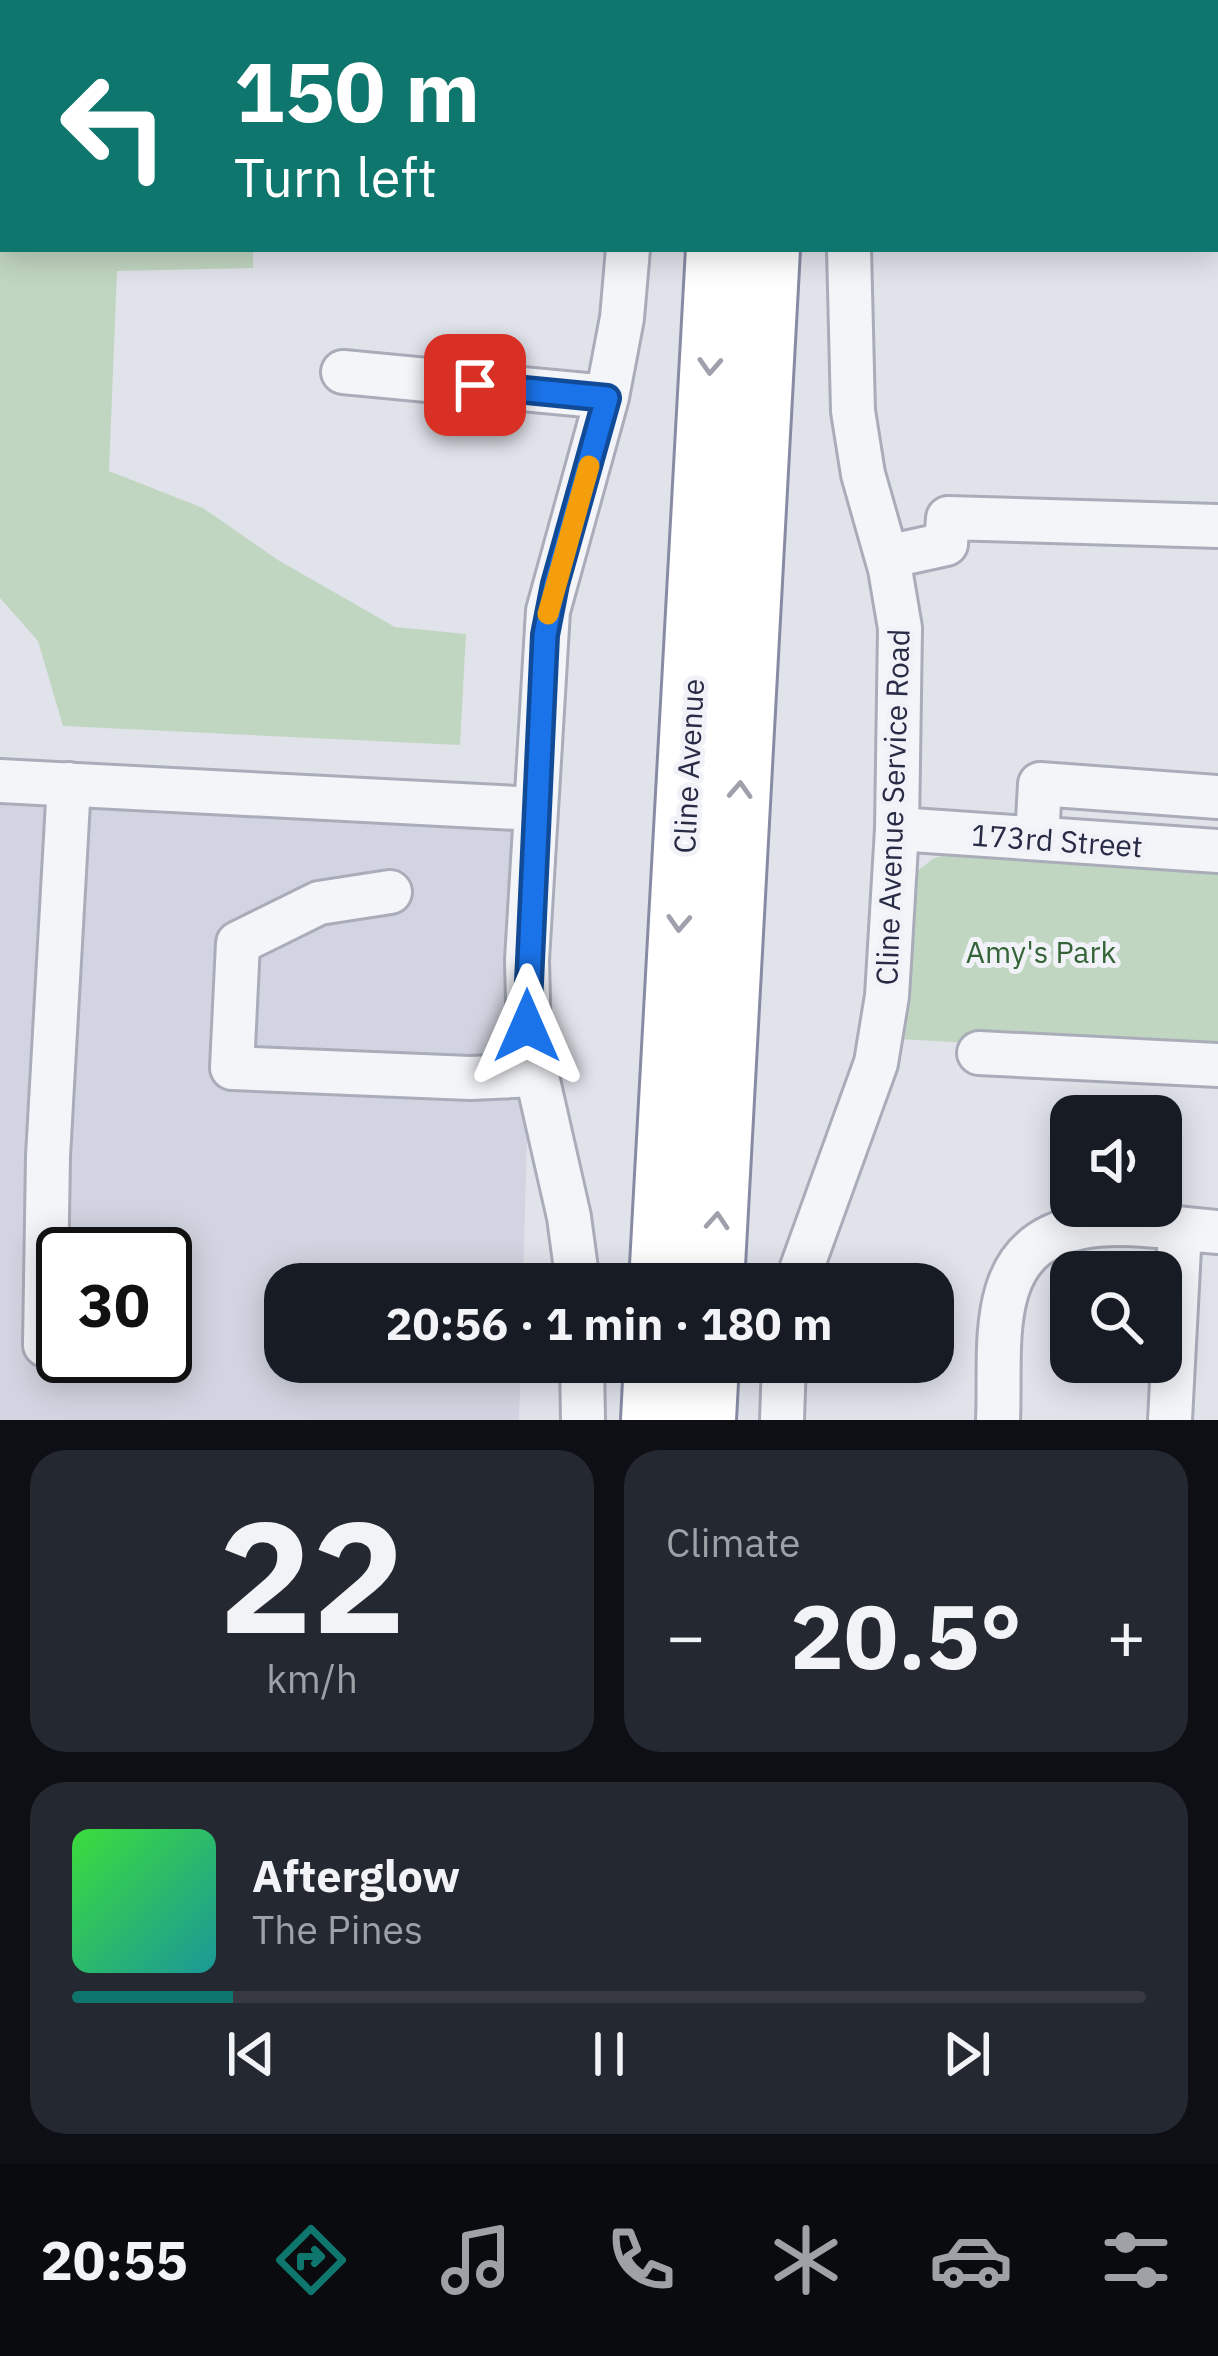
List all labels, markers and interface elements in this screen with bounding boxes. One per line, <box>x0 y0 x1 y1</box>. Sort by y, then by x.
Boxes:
text: 150 m <box>234 36 480 145</box>
icon: left <box>36 48 192 204</box>
text: Turn left <box>234 142 437 212</box>
pin <box>424 334 526 436</box>
icon: arrive <box>442 352 508 418</box>
one-way arrow <box>697 357 723 376</box>
street label: Cline Avenue Service Road <box>866 628 918 986</box>
street label: Cline Avenue <box>664 678 712 854</box>
one-way arrow <box>727 780 753 799</box>
street label: 173rd Street <box>970 815 1144 865</box>
one-way arrow <box>667 914 693 933</box>
park label: Amy's Park <box>966 932 1116 971</box>
position arrow <box>464 963 590 1089</box>
map controls <box>1050 1095 1182 1383</box>
button: sound <box>1050 1095 1182 1227</box>
one-way arrow <box>704 1211 730 1230</box>
speed limit sign: 30 <box>36 1227 192 1383</box>
button: search <box>1050 1251 1182 1383</box>
text: 20:56 · 1 min · 180 m <box>386 1294 832 1352</box>
text: 22 <box>218 1473 406 1676</box>
text: Climate <box>666 1517 800 1568</box>
text: 20.5° <box>790 1577 1022 1694</box>
text: − <box>666 1592 706 1678</box>
text: + <box>1106 1592 1146 1678</box>
text: km/h <box>266 1653 358 1704</box>
text: Afterglow <box>252 1846 460 1904</box>
text: The Pines <box>252 1904 423 1955</box>
icon: previous <box>218 2021 284 2087</box>
icon: pause <box>576 2021 642 2087</box>
icon: next <box>934 2021 1000 2087</box>
icon: directions <box>269 2218 353 2302</box>
icon: music <box>434 2218 518 2302</box>
icon: phone <box>599 2218 683 2302</box>
icon: climate <box>764 2218 848 2302</box>
icon: car <box>929 2218 1013 2302</box>
icon: filters <box>1094 2218 1178 2302</box>
text: 20:55 <box>40 2225 188 2295</box>

